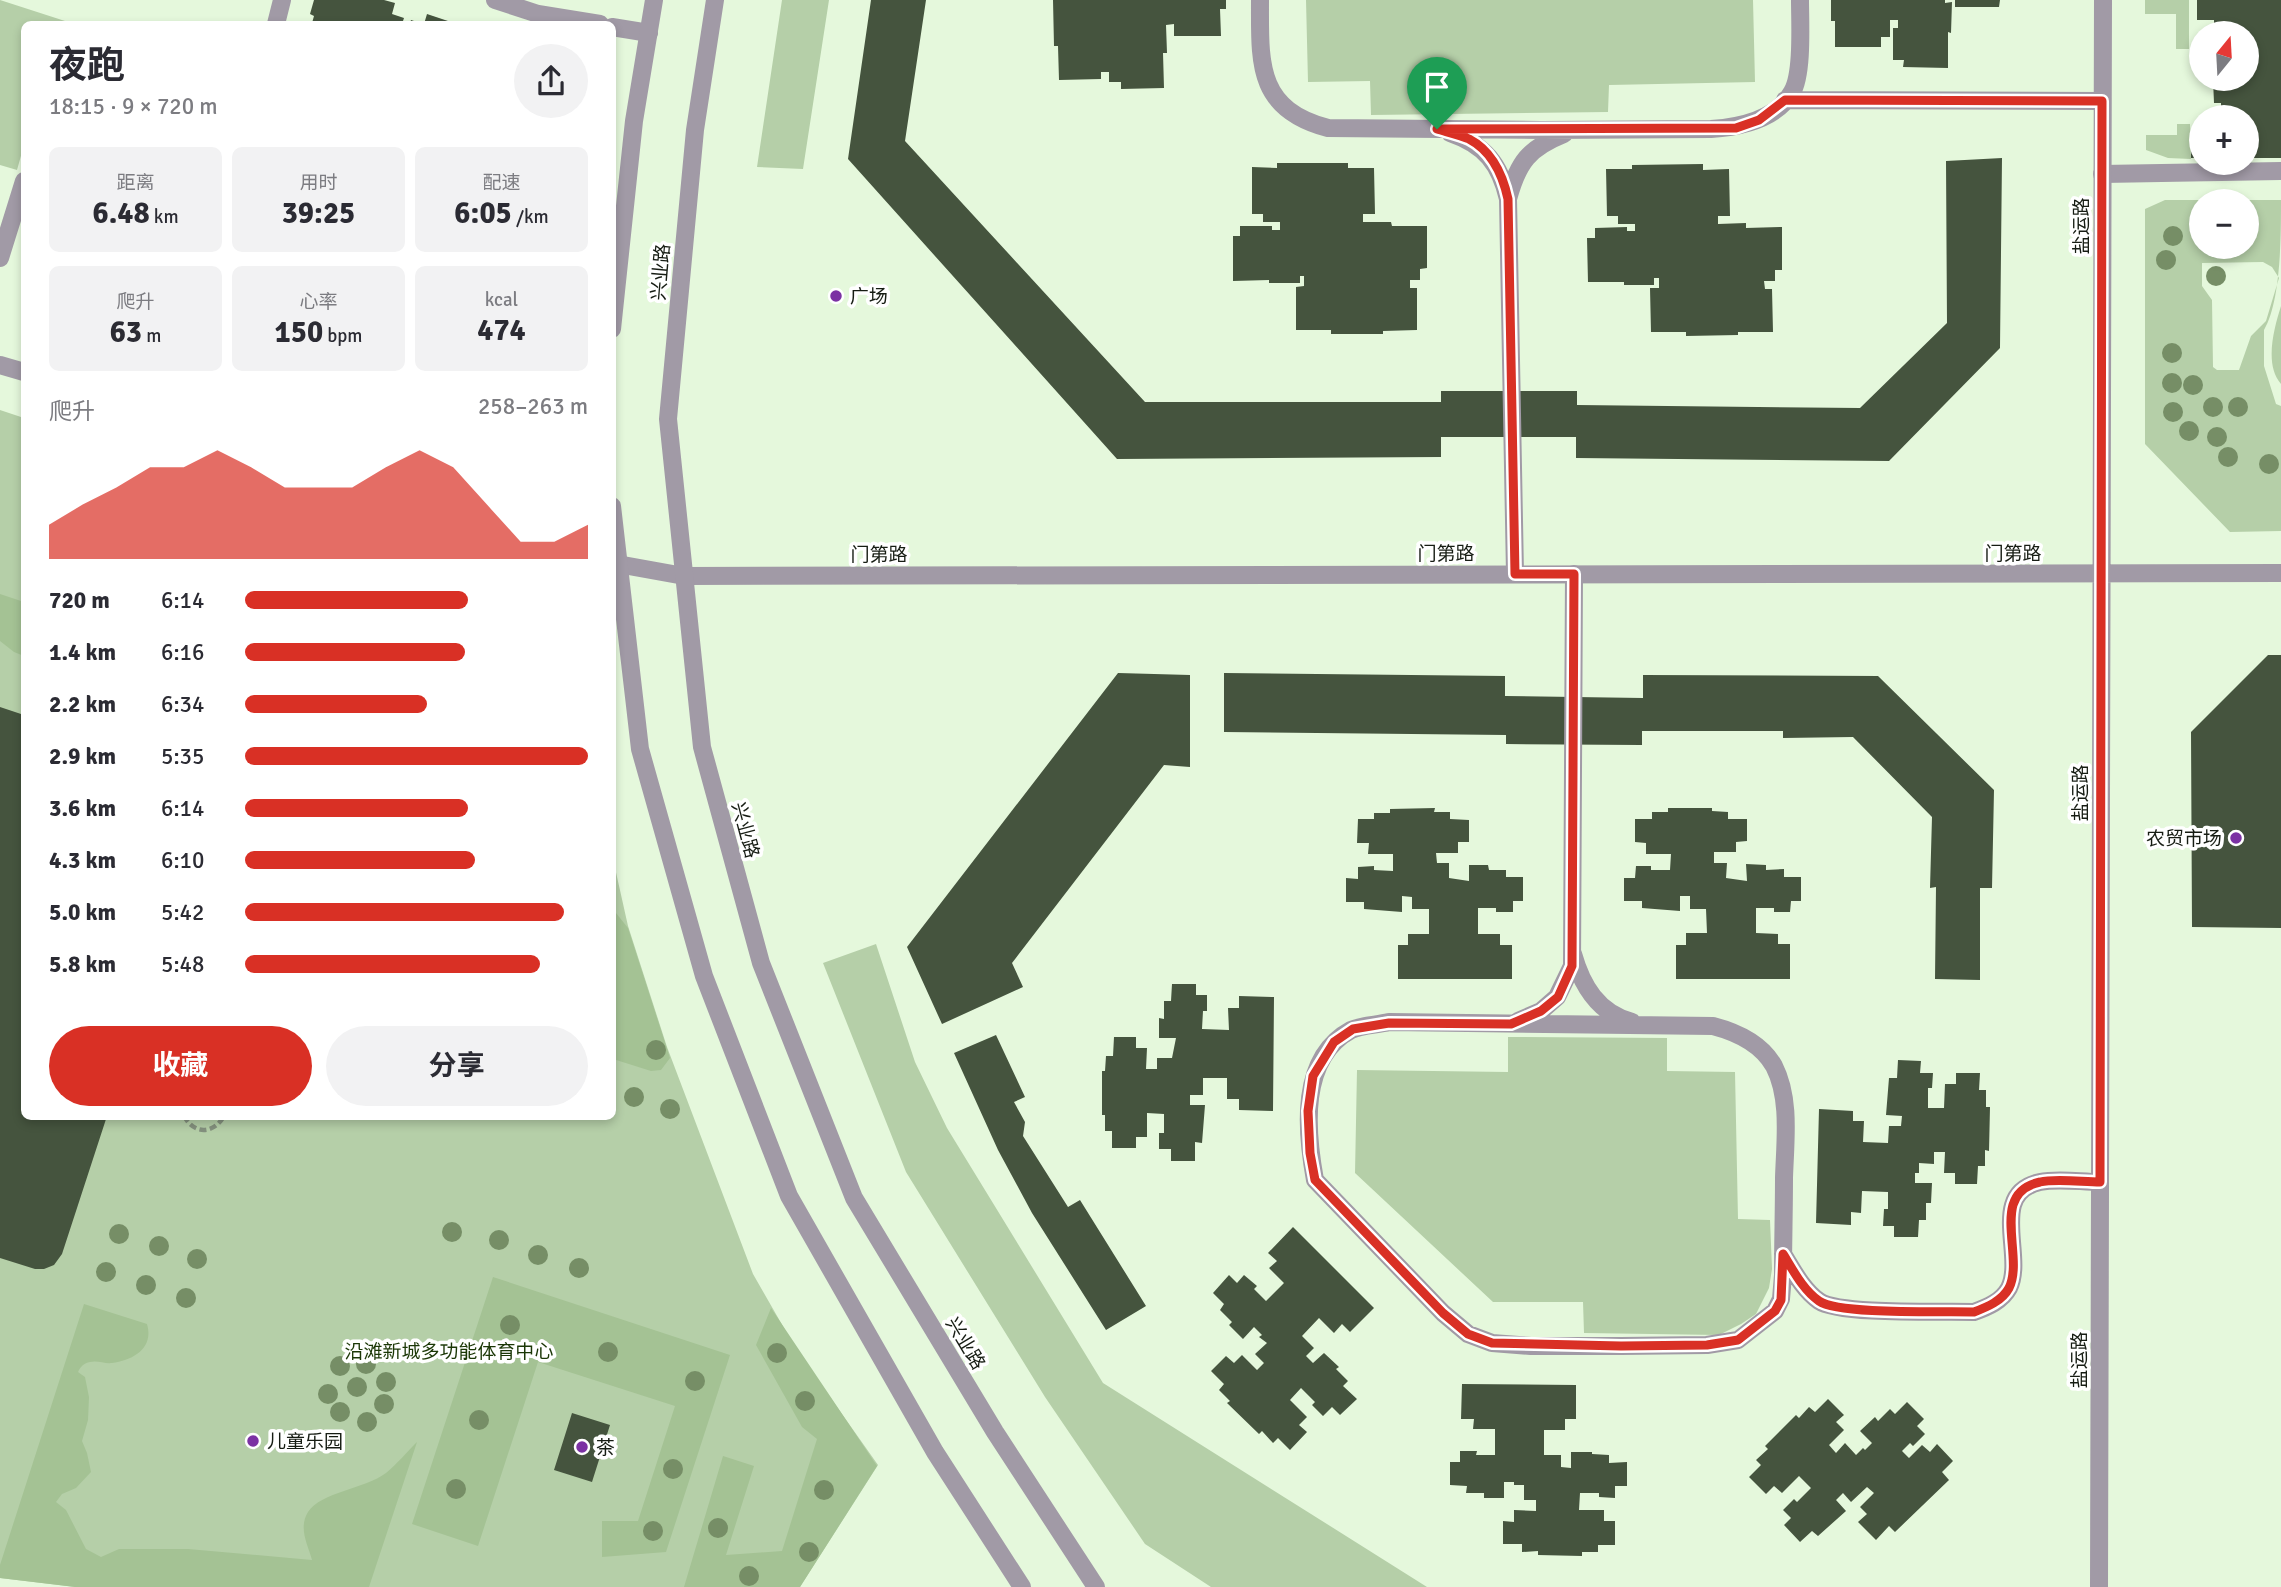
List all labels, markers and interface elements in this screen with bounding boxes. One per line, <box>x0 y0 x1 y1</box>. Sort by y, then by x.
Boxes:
north arrow <box>2189 21 2259 91</box>
map controls <box>2189 21 2259 259</box>
text: 夜跑 <box>49 42 125 89</box>
button: share <box>514 44 588 118</box>
pin <box>1407 57 1467 129</box>
icon: arrive <box>1418 68 1456 106</box>
text: 18:15 · 9 × 720 m <box>49 92 218 121</box>
button: + <box>2189 105 2259 175</box>
text: 距离 <box>116 171 155 195</box>
text: 用时 <box>299 171 338 195</box>
text: 配速 <box>482 171 521 195</box>
button: − <box>2189 189 2259 259</box>
text: 6.48 <box>92 195 150 232</box>
text: 39:25 <box>282 195 355 232</box>
text: 6:05 <box>454 195 512 232</box>
street label: 盐运路 <box>2070 197 2094 255</box>
text: km <box>150 205 179 229</box>
text: /km <box>512 205 549 229</box>
street label: 兴业路 <box>647 243 675 302</box>
place label: 广场 <box>850 285 888 309</box>
text: kcal <box>485 288 518 312</box>
marker: 广场 <box>828 288 844 304</box>
text: 爬升 <box>116 290 155 314</box>
text: 心率 <box>299 290 338 314</box>
text: 474 <box>477 312 526 349</box>
text: 63 <box>110 314 142 351</box>
text: 150 <box>274 314 323 351</box>
text: m <box>142 324 161 348</box>
text: bpm <box>323 324 363 348</box>
text: 258–263 m <box>478 392 588 421</box>
text: 爬升 <box>49 397 95 426</box>
street label: 门第路 <box>1417 542 1475 566</box>
street label: 门第路 <box>1984 542 2042 566</box>
street label: 门第路 <box>850 543 908 567</box>
text: 720 m <box>49 586 110 615</box>
text: 6:14 <box>161 586 204 615</box>
text: 1.4 km <box>49 638 116 667</box>
text: 6:16 <box>161 638 204 667</box>
text: 2.2 km <box>49 690 116 719</box>
text: 6:34 <box>161 690 204 719</box>
text: 2.9 km <box>49 742 116 771</box>
text: 5:35 <box>161 742 204 771</box>
street label: 盐运路 <box>2069 764 2093 822</box>
text: 3.6 km <box>49 794 116 823</box>
text: 6:14 <box>161 794 204 823</box>
street label: 兴业路 <box>726 800 764 861</box>
place label: 农贸市场 <box>2146 827 2222 851</box>
marker: 农贸市场 <box>2228 830 2244 846</box>
text: 4.3 km <box>49 846 116 875</box>
text: 6:10 <box>161 846 204 875</box>
text: 5.0 km <box>49 898 116 927</box>
text: 5:42 <box>161 898 204 927</box>
text: 5.8 km <box>49 950 116 979</box>
text: 5:48 <box>161 950 204 979</box>
button: 收藏 <box>49 1026 312 1106</box>
button: 分享 <box>326 1026 588 1106</box>
street label: 兴业路 <box>940 1313 990 1374</box>
street label: 盐运路 <box>2068 1331 2092 1389</box>
park label: 沿滩新城多功能体育中心 <box>344 1340 554 1364</box>
place label: 儿童乐园 <box>267 1430 343 1454</box>
marker: 儿童乐园 <box>245 1433 261 1449</box>
place label: 茶 <box>596 1436 615 1460</box>
marker: 茶 <box>574 1439 590 1455</box>

